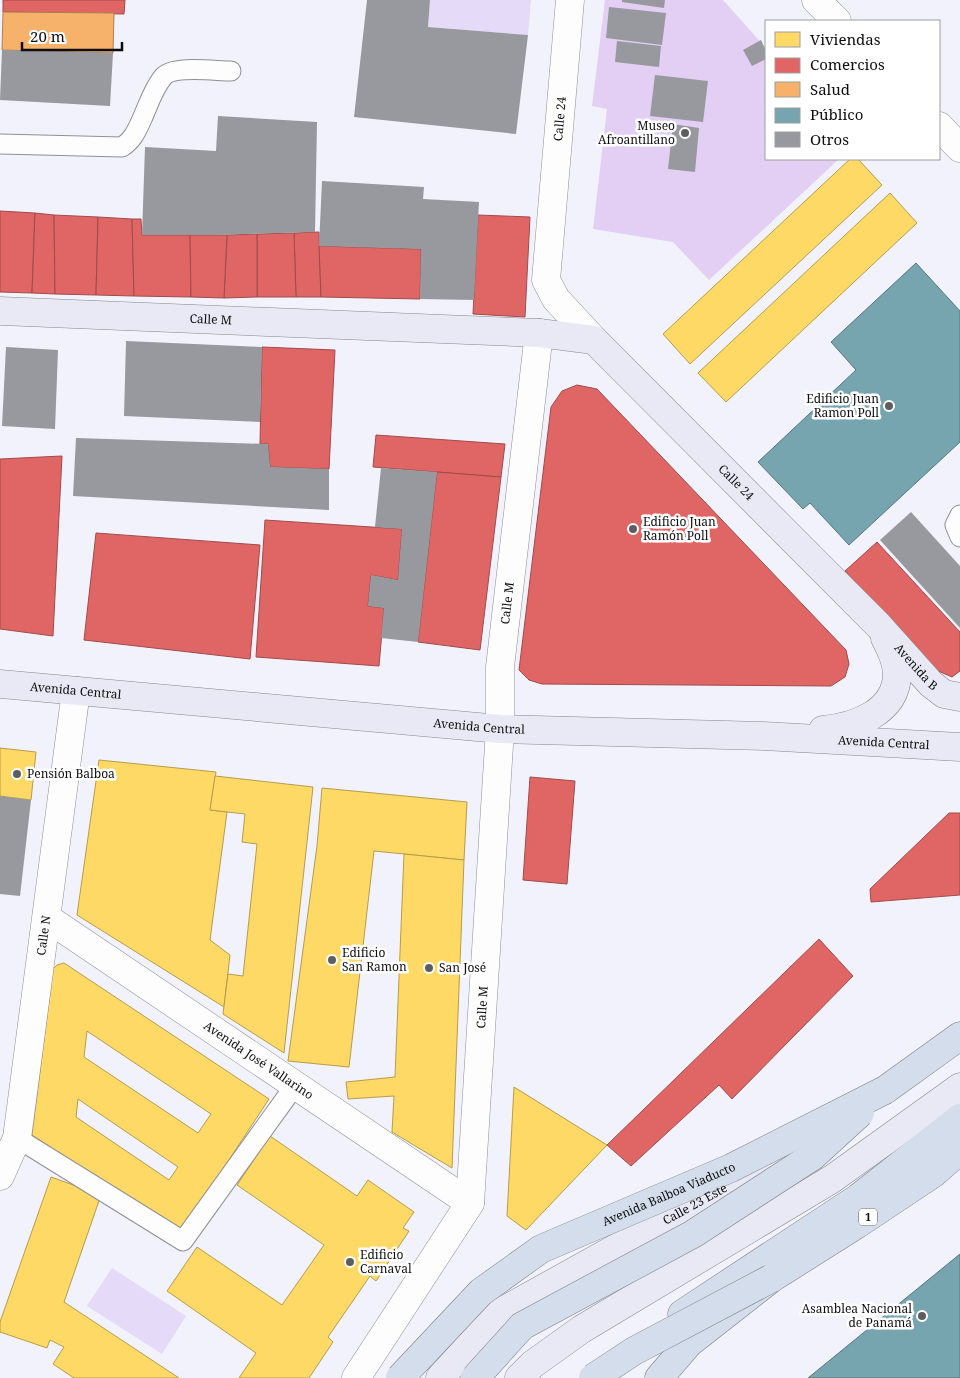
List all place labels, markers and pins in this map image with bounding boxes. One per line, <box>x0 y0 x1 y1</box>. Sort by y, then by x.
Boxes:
place label: Museo Afroantillano <box>598 117 675 148</box>
marker: Museo Afroantillano <box>679 127 691 139</box>
place label: Edificio Juan Ramon Poll <box>806 390 879 421</box>
marker: Edificio Juan Ramon Poll <box>883 400 895 412</box>
place label: Edificio Juan Ramón Poll <box>643 513 716 544</box>
marker: Edificio Juan Ramón Poll <box>627 523 639 535</box>
place label: Pensión Balboa <box>27 765 115 782</box>
marker: Pensión Balboa <box>11 768 23 780</box>
place label: Edificio San Ramon <box>342 944 407 975</box>
marker: Edificio San Ramon <box>326 954 338 966</box>
place label: San José <box>439 959 486 976</box>
marker: San José <box>423 962 435 974</box>
place label: Edificio Carnaval <box>360 1246 412 1277</box>
marker: Edificio Carnaval <box>344 1256 356 1268</box>
place label: Asamblea Nacional de Panamá <box>802 1300 912 1331</box>
marker: Asamblea Nacional de Panamá <box>916 1310 928 1322</box>

